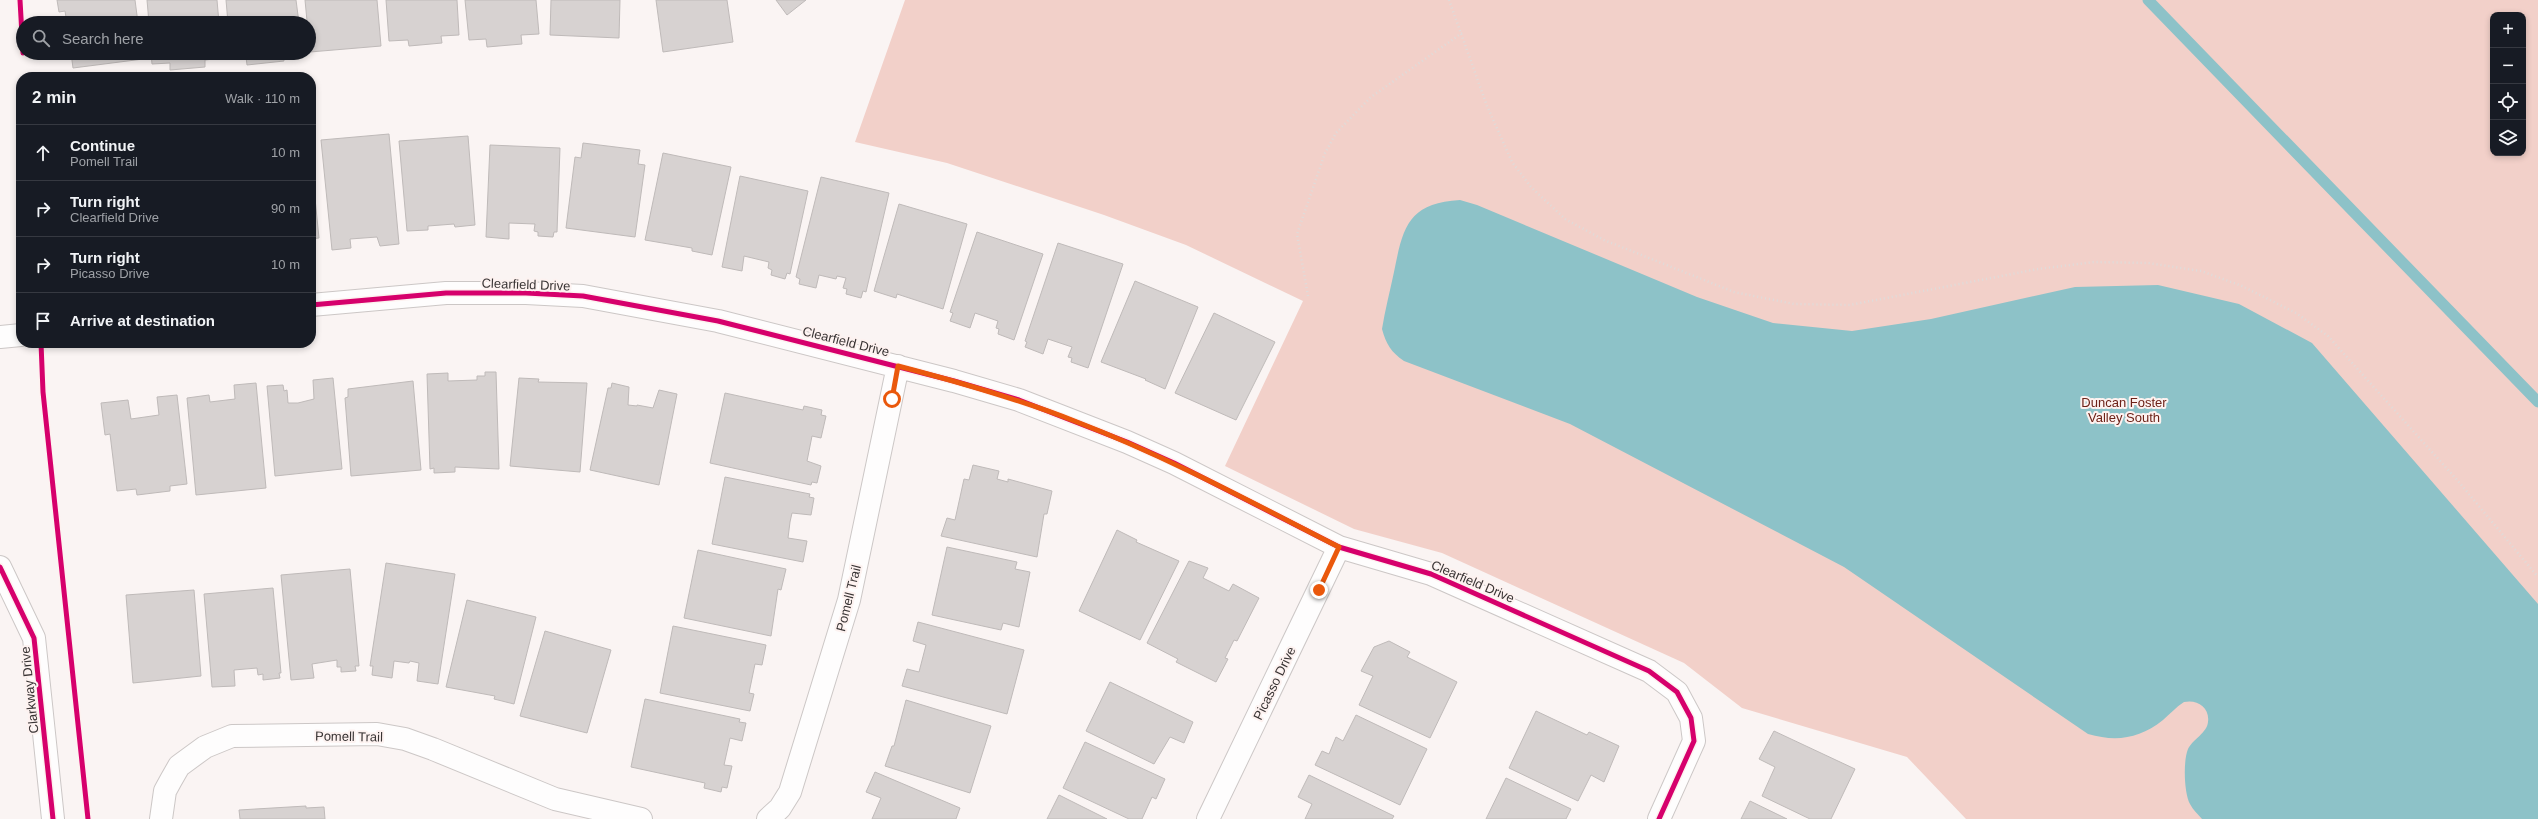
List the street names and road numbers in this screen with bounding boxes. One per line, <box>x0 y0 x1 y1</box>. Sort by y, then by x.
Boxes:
street label: Clearfield Drive <box>481 275 571 294</box>
street label: Clearfield Drive <box>801 323 891 360</box>
street label: Clearfield Drive <box>1429 557 1517 606</box>
street label: Pomell Trail <box>833 563 864 633</box>
street label: Picasso Drive <box>1250 644 1299 722</box>
street label: Clarkway Drive <box>17 646 42 734</box>
street label: Pomell Trail <box>315 728 383 745</box>

